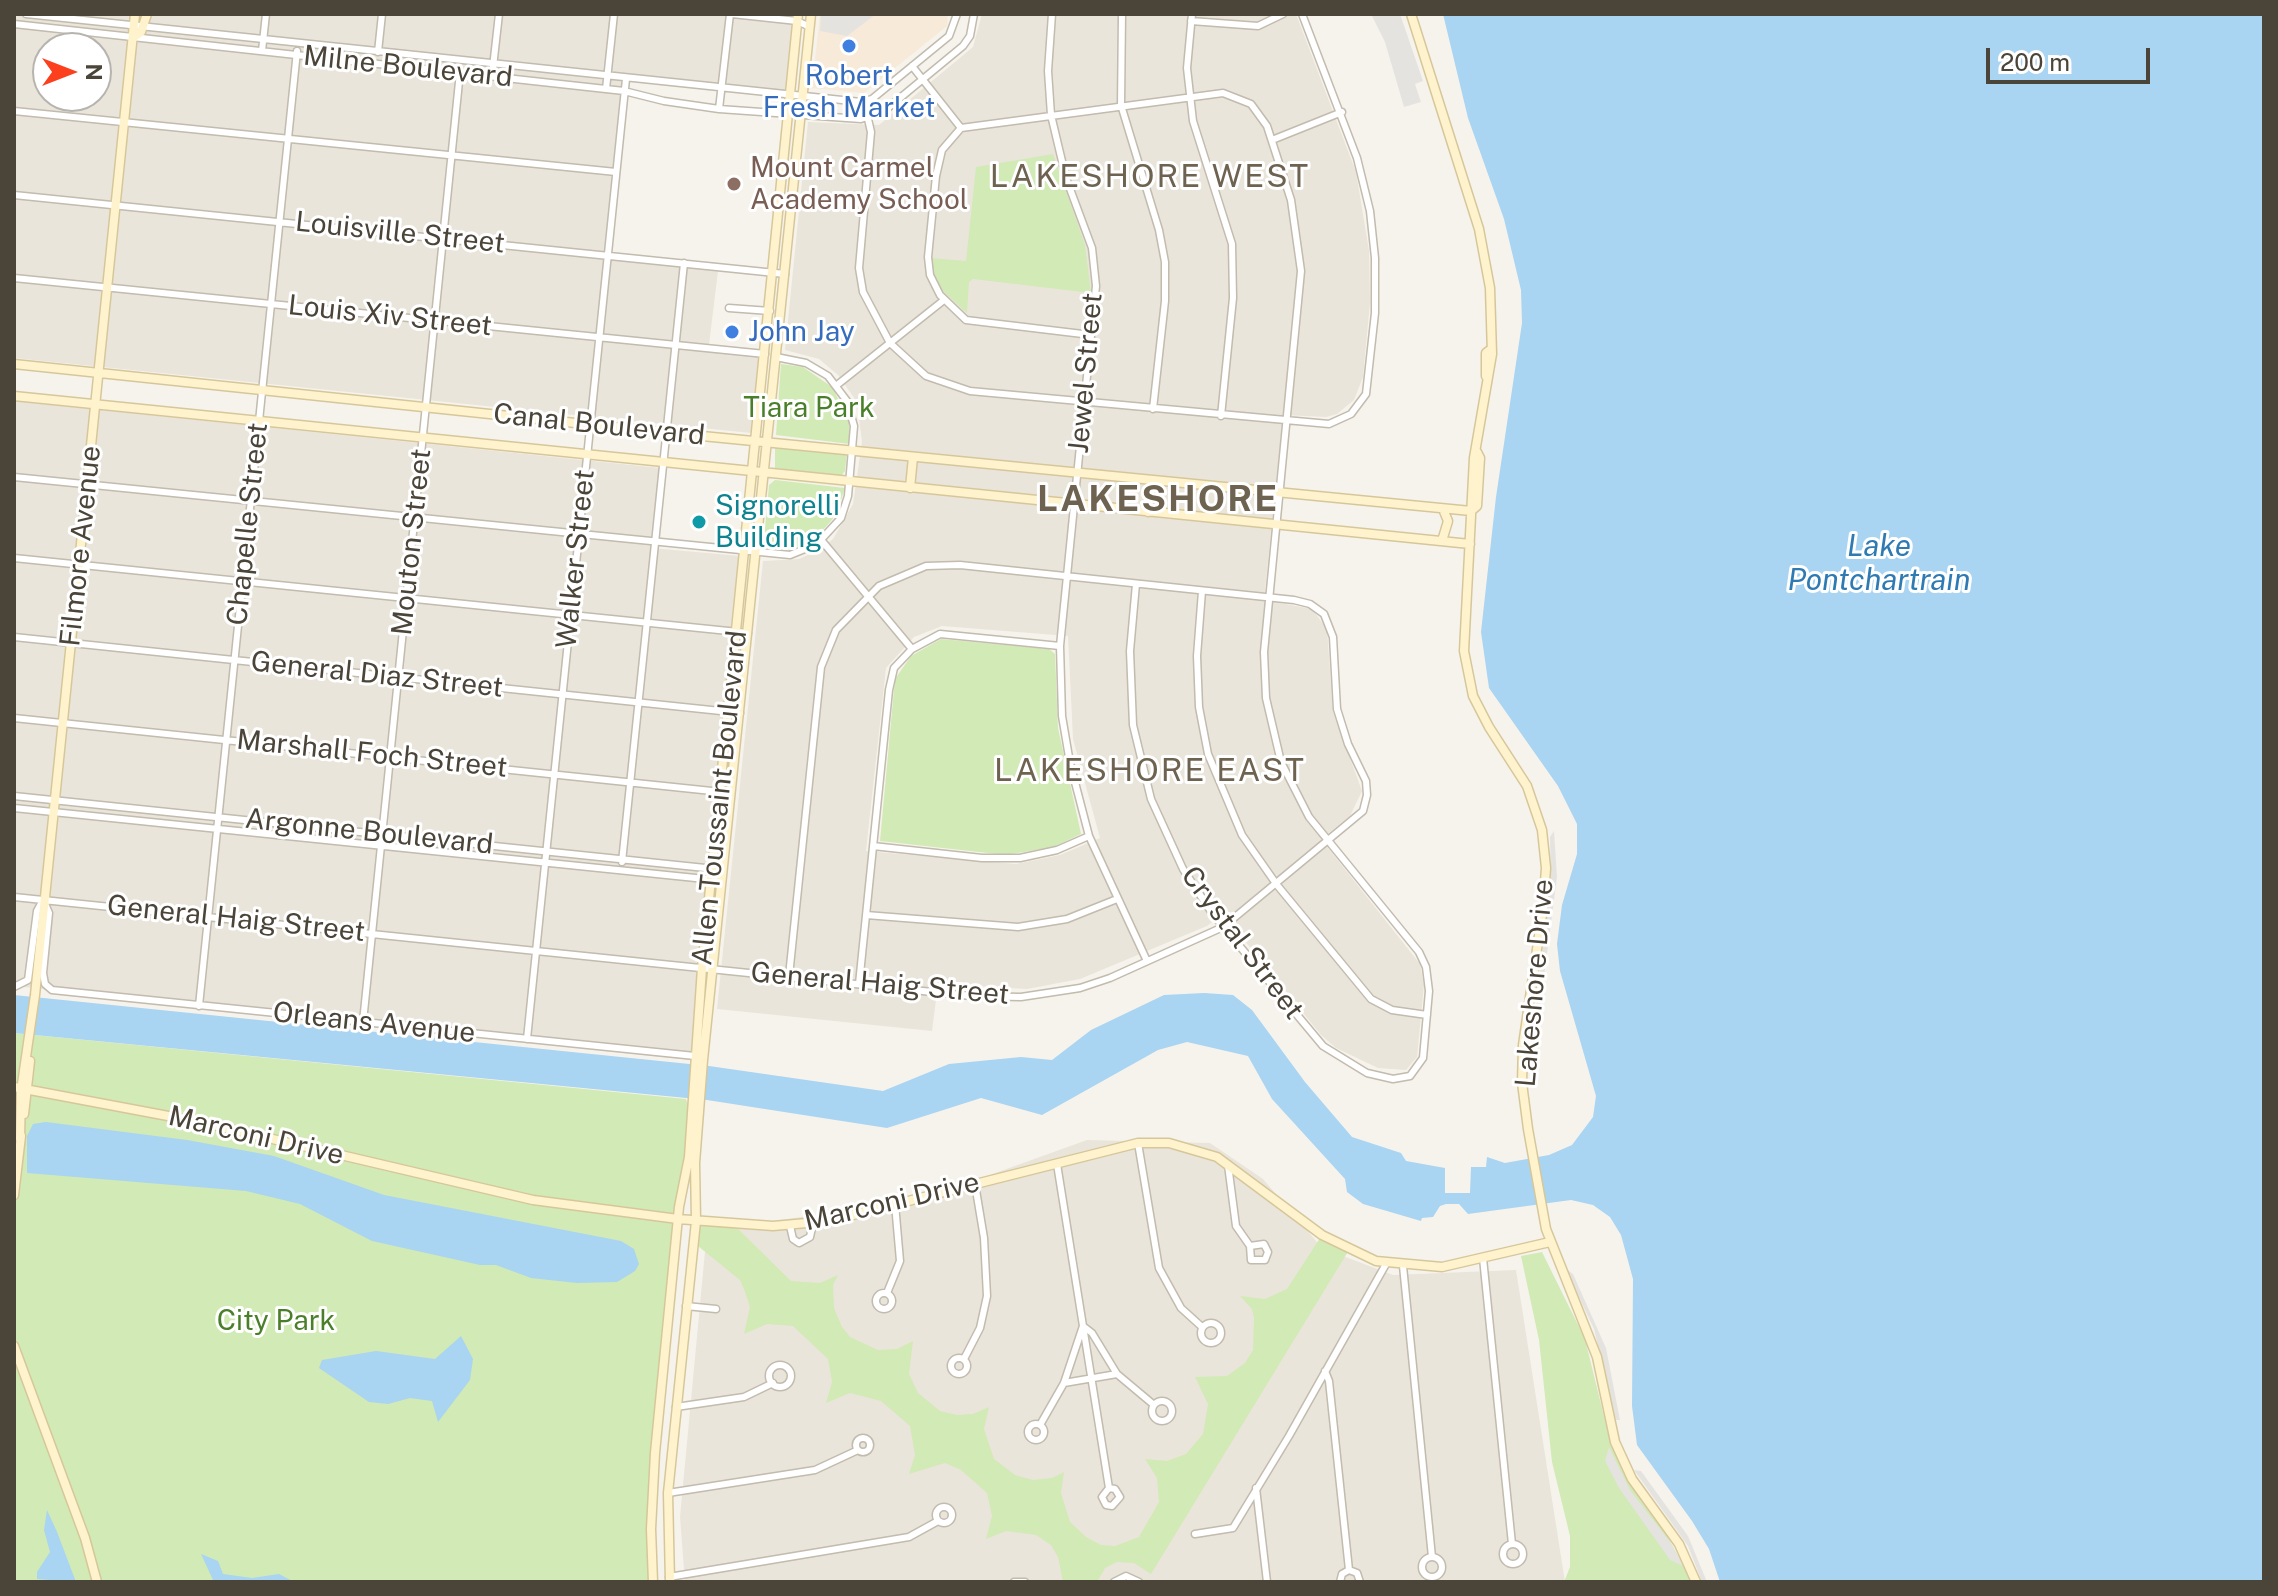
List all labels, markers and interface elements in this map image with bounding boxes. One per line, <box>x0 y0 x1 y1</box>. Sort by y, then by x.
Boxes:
north arrow <box>32 32 112 112</box>
scale bar <box>1990 32 2154 82</box>
marker: Robert Fresh Market <box>840 37 858 55</box>
street label: Milne Boulevard <box>302 39 514 95</box>
text: 200 m <box>2000 48 2070 76</box>
place label: Robert Fresh Market <box>763 59 935 125</box>
text: N <box>81 63 107 81</box>
place label: Mount Carmel Academy School <box>750 151 968 217</box>
district label: LAKESHORE WEST <box>990 158 1310 196</box>
marker: Mount Carmel Academy School <box>725 175 743 193</box>
street label: Louisville Street <box>294 205 506 261</box>
street label: Louis Xiv Street <box>287 289 493 343</box>
street label: Jewel Street <box>1062 291 1110 455</box>
place label: John Jay <box>748 315 855 349</box>
marker: John Jay <box>723 323 741 341</box>
park label: Tiara Park <box>743 391 875 425</box>
street label: Canal Boulevard <box>492 397 706 453</box>
street label: Chapelle Street <box>221 421 275 627</box>
street label: Filmore Avenue <box>54 444 108 648</box>
street label: Mouton Street <box>385 447 439 637</box>
street label: Walker Street <box>550 468 602 650</box>
district label: LAKESHORE <box>1037 478 1279 522</box>
place label: Signorelli Building <box>715 489 840 555</box>
marker: Signorelli Building <box>690 513 708 531</box>
water label: Lake Pontchartrain <box>1787 529 1971 600</box>
street label: Allen Toussaint Boulevard <box>686 629 754 967</box>
street label: General Diaz Street <box>249 645 505 705</box>
street label: Marshall Foch Street <box>235 723 509 785</box>
district label: LAKESHORE EAST <box>994 752 1306 790</box>
street label: Argonne Boulevard <box>243 802 495 862</box>
street label: Crystal Street <box>1174 860 1310 1026</box>
street label: Lakeshore Drive <box>1509 878 1561 1088</box>
street label: General Haig Street <box>105 889 367 949</box>
street label: General Haig Street <box>749 956 1011 1012</box>
street label: Orleans Avenue <box>271 996 477 1050</box>
street label: Marconi Drive <box>165 1100 347 1172</box>
street label: Marconi Drive <box>801 1166 983 1238</box>
park label: City Park <box>217 1304 335 1338</box>

